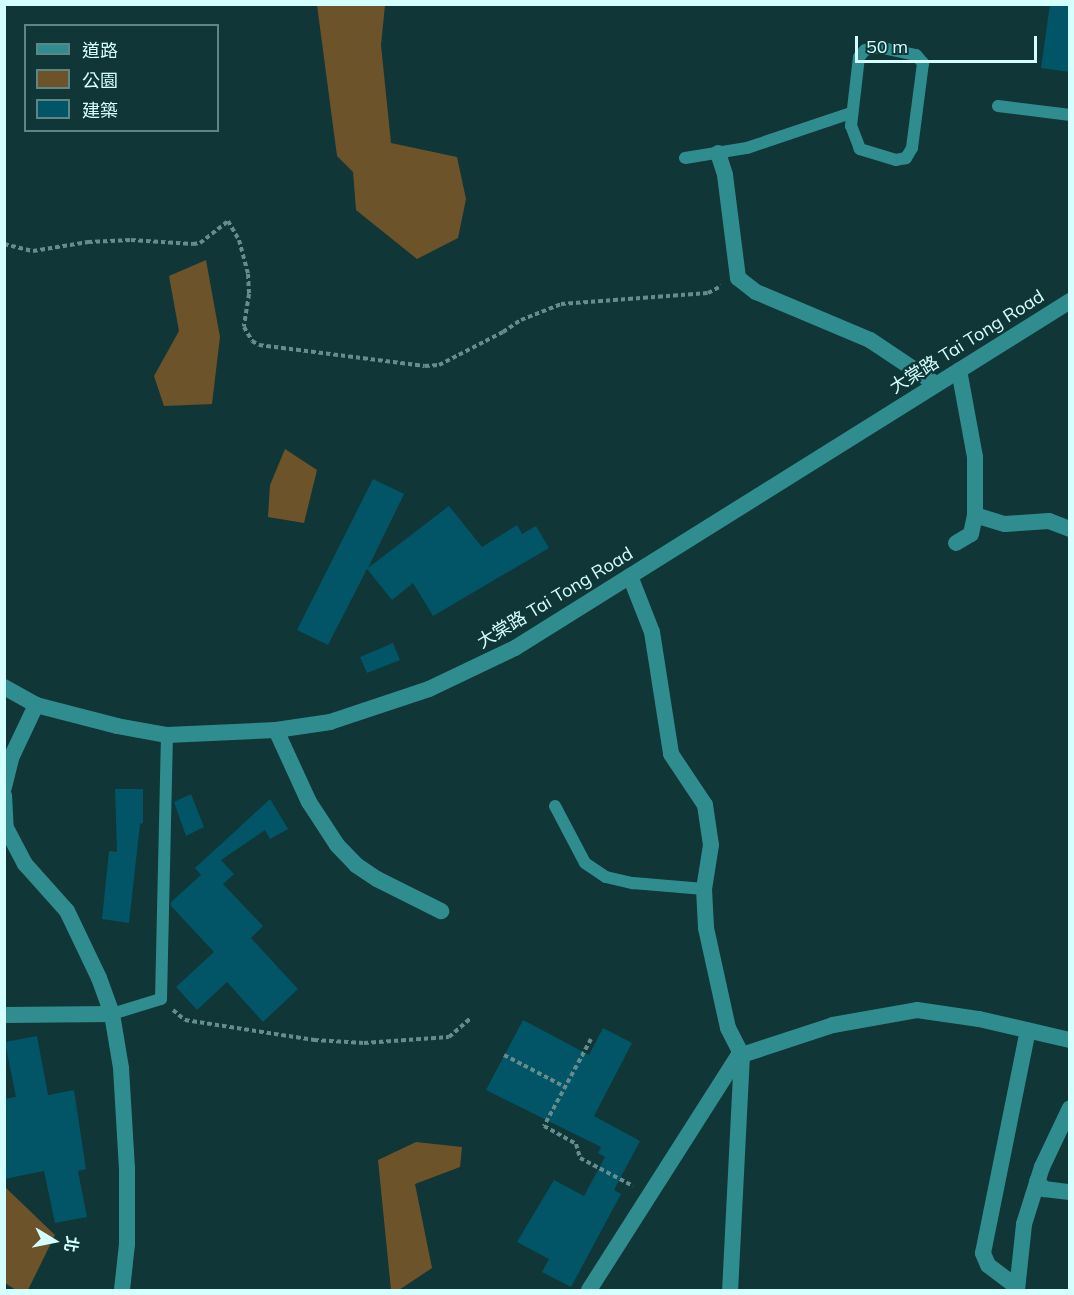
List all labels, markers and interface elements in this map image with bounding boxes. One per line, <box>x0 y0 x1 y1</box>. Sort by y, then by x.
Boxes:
legend <box>24 24 219 132</box>
scale bar <box>858 24 1040 62</box>
text: 50 m <box>866 35 908 58</box>
text: 道路 <box>82 39 118 62</box>
text: 公園 <box>82 69 118 92</box>
text: 建築 <box>82 99 118 122</box>
street label: 大棠路 Tai Tong Road <box>886 286 1048 398</box>
street label: 大棠路 Tai Tong Road <box>473 543 637 653</box>
north arrow <box>24 1211 84 1271</box>
text: 北 <box>60 1234 83 1254</box>

